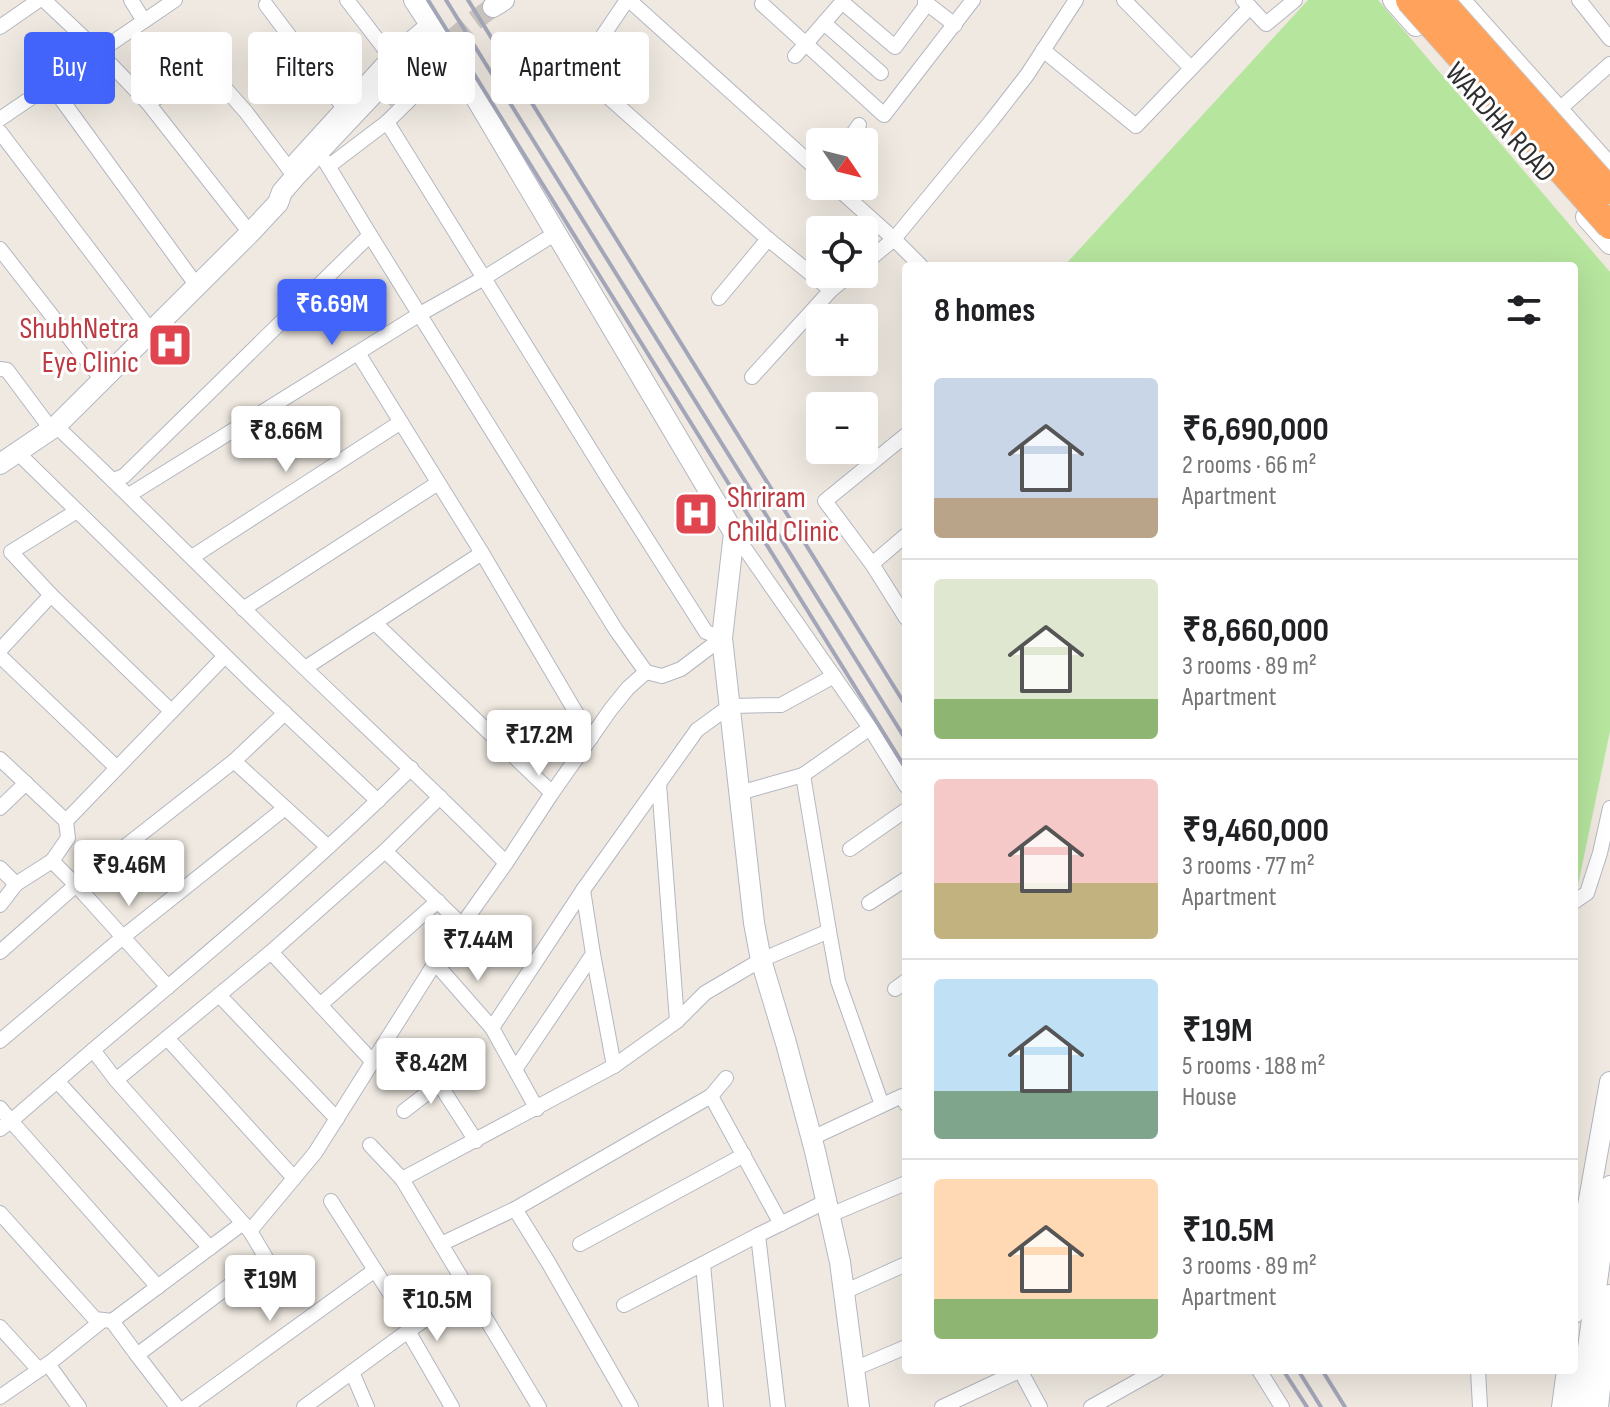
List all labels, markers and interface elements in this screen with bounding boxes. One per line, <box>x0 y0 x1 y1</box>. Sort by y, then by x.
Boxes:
chip: Buy <box>24 32 115 104</box>
chip: Rent <box>131 32 232 104</box>
chip: Filters <box>248 32 362 104</box>
chip: New <box>378 32 475 104</box>
chip: Apartment <box>491 32 649 104</box>
street label: WARDHA ROAD <box>1437 55 1563 190</box>
north arrow <box>806 128 878 200</box>
map controls <box>806 128 878 464</box>
button: locate <box>806 216 878 288</box>
pin: ₹6.69M <box>267 279 397 347</box>
icon: filters <box>1502 288 1546 332</box>
text: ₹6.69M <box>295 289 369 320</box>
text: 8 homes <box>934 290 1035 331</box>
button: + <box>806 304 878 376</box>
place label: ShubhNetra Eye Clinic <box>19 311 139 381</box>
hospital icon: ShubhNetra Eye Clinic <box>146 321 194 369</box>
button: − <box>806 392 878 464</box>
pin: ₹8.66M <box>221 406 351 474</box>
text: ₹6,690,000 <box>1182 409 1329 450</box>
icon: home <box>998 410 1094 506</box>
text: ₹8.66M <box>249 416 323 447</box>
text: 2 rooms · 66 m² <box>1182 450 1317 481</box>
place label: Shriram Child Clinic <box>727 480 840 550</box>
text: Apartment <box>1182 481 1276 512</box>
hospital icon: Shriram Child Clinic <box>672 490 720 538</box>
text: ₹8,660,000 <box>1182 610 1329 651</box>
icon: home <box>998 611 1094 707</box>
text: 3 rooms · 89 m² <box>1182 651 1317 682</box>
text: Apartment <box>1182 682 1276 713</box>
pin: ₹17.2M <box>474 710 604 778</box>
text: ₹17.2M <box>505 720 573 751</box>
text: ₹9,460,000 <box>1182 810 1329 851</box>
icon: home <box>998 811 1094 907</box>
pin: ₹9.46M <box>64 840 194 908</box>
text: ₹9.46M <box>92 850 166 881</box>
text: 3 rooms · 77 m² <box>1182 851 1315 882</box>
text: Apartment <box>1182 882 1276 913</box>
pin: ₹7.44M <box>413 915 543 983</box>
text: ₹7.44M <box>443 925 513 956</box>
text: ₹19M <box>1182 1010 1252 1051</box>
icon: home <box>998 1011 1094 1107</box>
pin: ₹8.42M <box>366 1038 496 1106</box>
text: ₹8.42M <box>394 1048 468 1079</box>
text: 5 rooms · 188 m² <box>1182 1051 1325 1082</box>
text: House <box>1182 1082 1237 1113</box>
text: ₹10.5M <box>1182 1210 1274 1251</box>
icon: home <box>998 1211 1094 1307</box>
text: 3 rooms · 89 m² <box>1182 1251 1317 1282</box>
pin: ₹19M <box>223 1255 317 1323</box>
text: ₹19M <box>243 1265 297 1296</box>
pin: ₹10.5M <box>372 1275 502 1343</box>
text: Apartment <box>1182 1282 1276 1313</box>
text: ₹10.5M <box>402 1285 472 1316</box>

